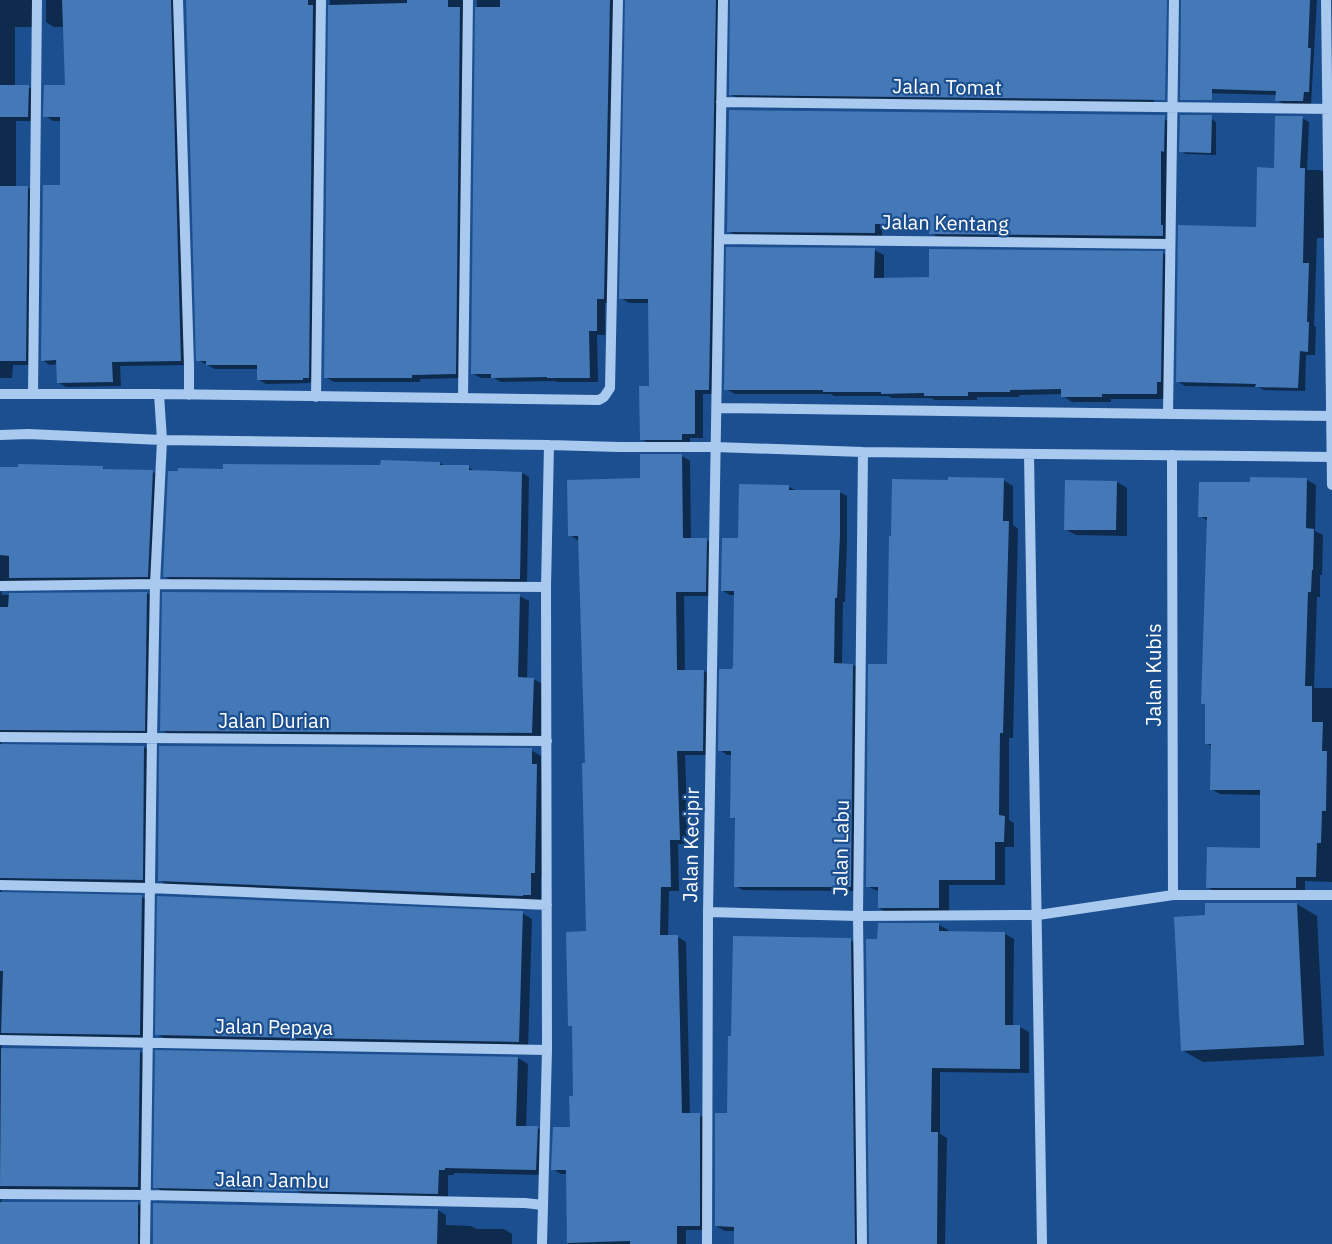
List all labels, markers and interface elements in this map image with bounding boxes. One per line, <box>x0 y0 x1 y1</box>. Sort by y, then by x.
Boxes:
street label: Jalan Tomat <box>892 72 1002 101</box>
street label: Jalan Kentang <box>881 208 1009 237</box>
street label: Jalan Kubis <box>1140 623 1167 727</box>
street label: Jalan Durian <box>218 707 330 734</box>
street label: Jalan Kecipir <box>676 787 705 903</box>
street label: Jalan Labu <box>826 799 855 897</box>
street label: Jalan Pepaya <box>215 1012 334 1041</box>
street label: Jalan Jambu <box>215 1165 329 1194</box>

